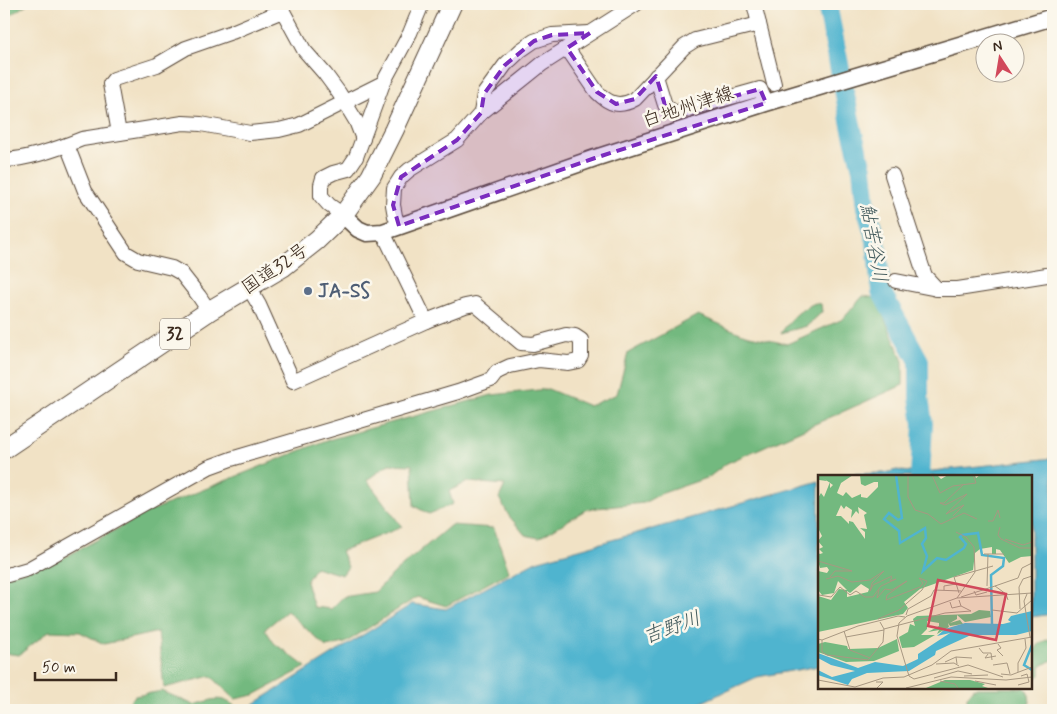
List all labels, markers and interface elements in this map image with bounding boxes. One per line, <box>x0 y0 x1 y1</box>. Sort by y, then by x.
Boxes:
north arrow <box>974 32 1024 82</box>
text: N <box>991 36 1004 56</box>
street label: 白地州津線 <box>639 80 737 134</box>
water label: 鮎苦谷川 <box>853 201 893 285</box>
street label: 国道32号 <box>237 237 313 301</box>
place label: JA-SS <box>318 279 371 304</box>
marker: JA-SS <box>302 285 314 297</box>
road number: 32 <box>160 318 190 349</box>
inset map <box>818 475 1032 689</box>
water label: 吉野川 <box>639 605 705 651</box>
scale bar <box>35 649 116 681</box>
text: 50 m <box>42 658 76 678</box>

